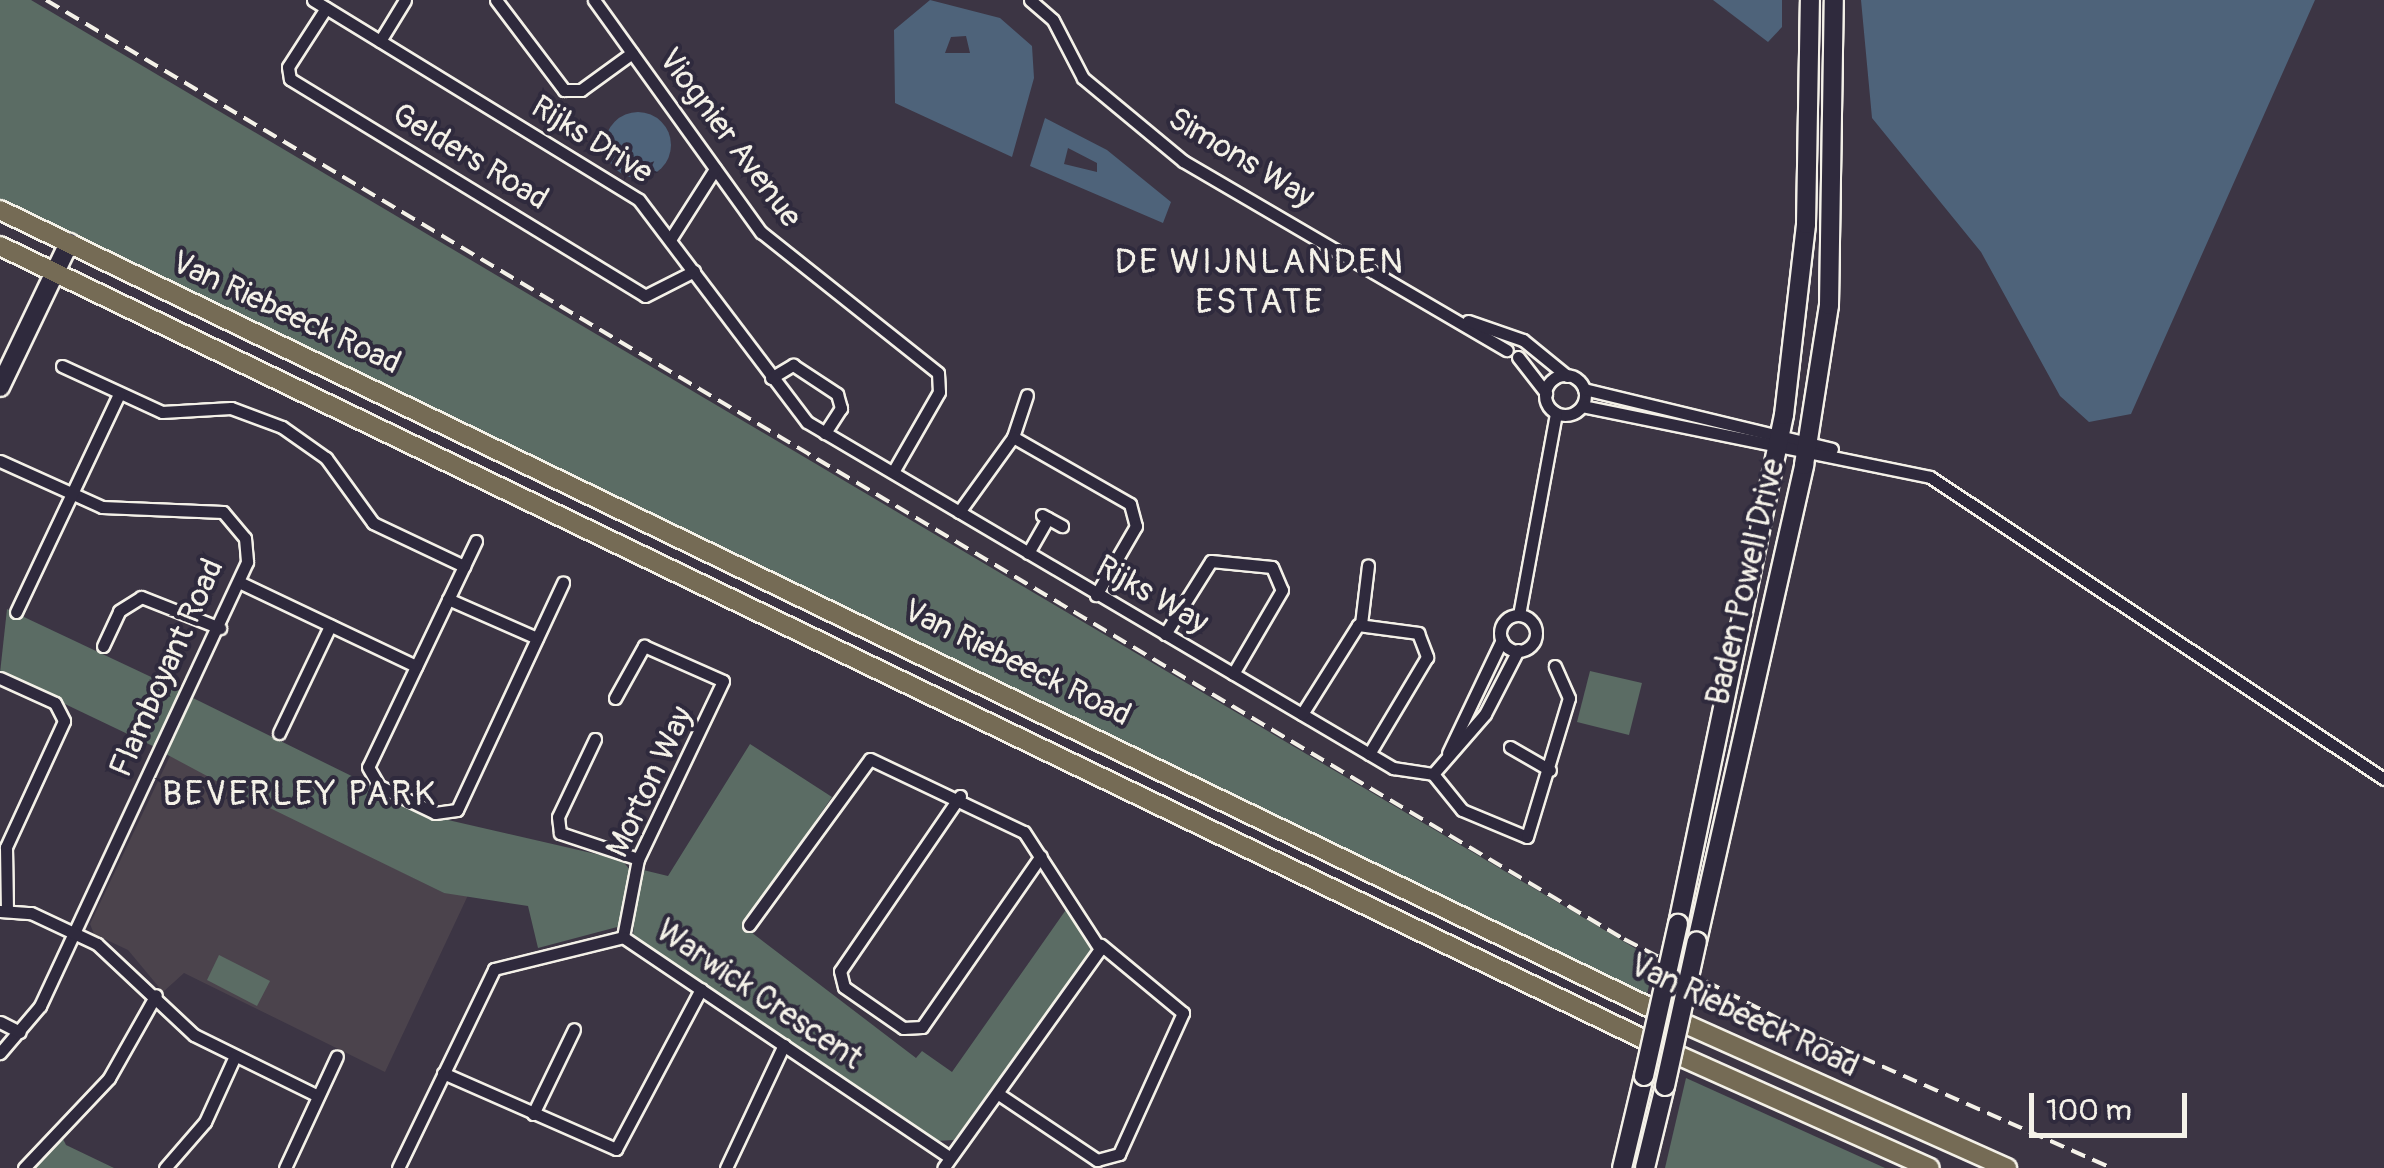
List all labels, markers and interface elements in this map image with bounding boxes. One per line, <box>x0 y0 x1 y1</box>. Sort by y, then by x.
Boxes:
street label: Viognier Avenue <box>650 41 810 235</box>
street label: Rijks Drive <box>524 88 660 192</box>
street label: Gelders Road <box>385 95 555 219</box>
street label: Simons Way <box>1161 99 1321 217</box>
district label: DE WIJNLANDEN ESTATE <box>1114 241 1406 323</box>
street label: Van Riebeeck Road <box>165 243 407 383</box>
street label: Baden Powell Drive <box>1699 455 1793 709</box>
street label: Rijks Way <box>1089 548 1215 642</box>
street label: Flamboyant Road <box>102 553 232 783</box>
street label: Van Riebeeck Road <box>897 591 1137 735</box>
street label: Morton Way <box>598 700 702 864</box>
district label: BEVERLEY PARK <box>162 773 438 815</box>
street label: Warwick Crescent <box>649 912 869 1078</box>
street label: Van Riebeeck Road <box>1623 946 1865 1086</box>
scale bar <box>2034 1073 2192 1135</box>
text: 100 m <box>2046 1092 2132 1129</box>

